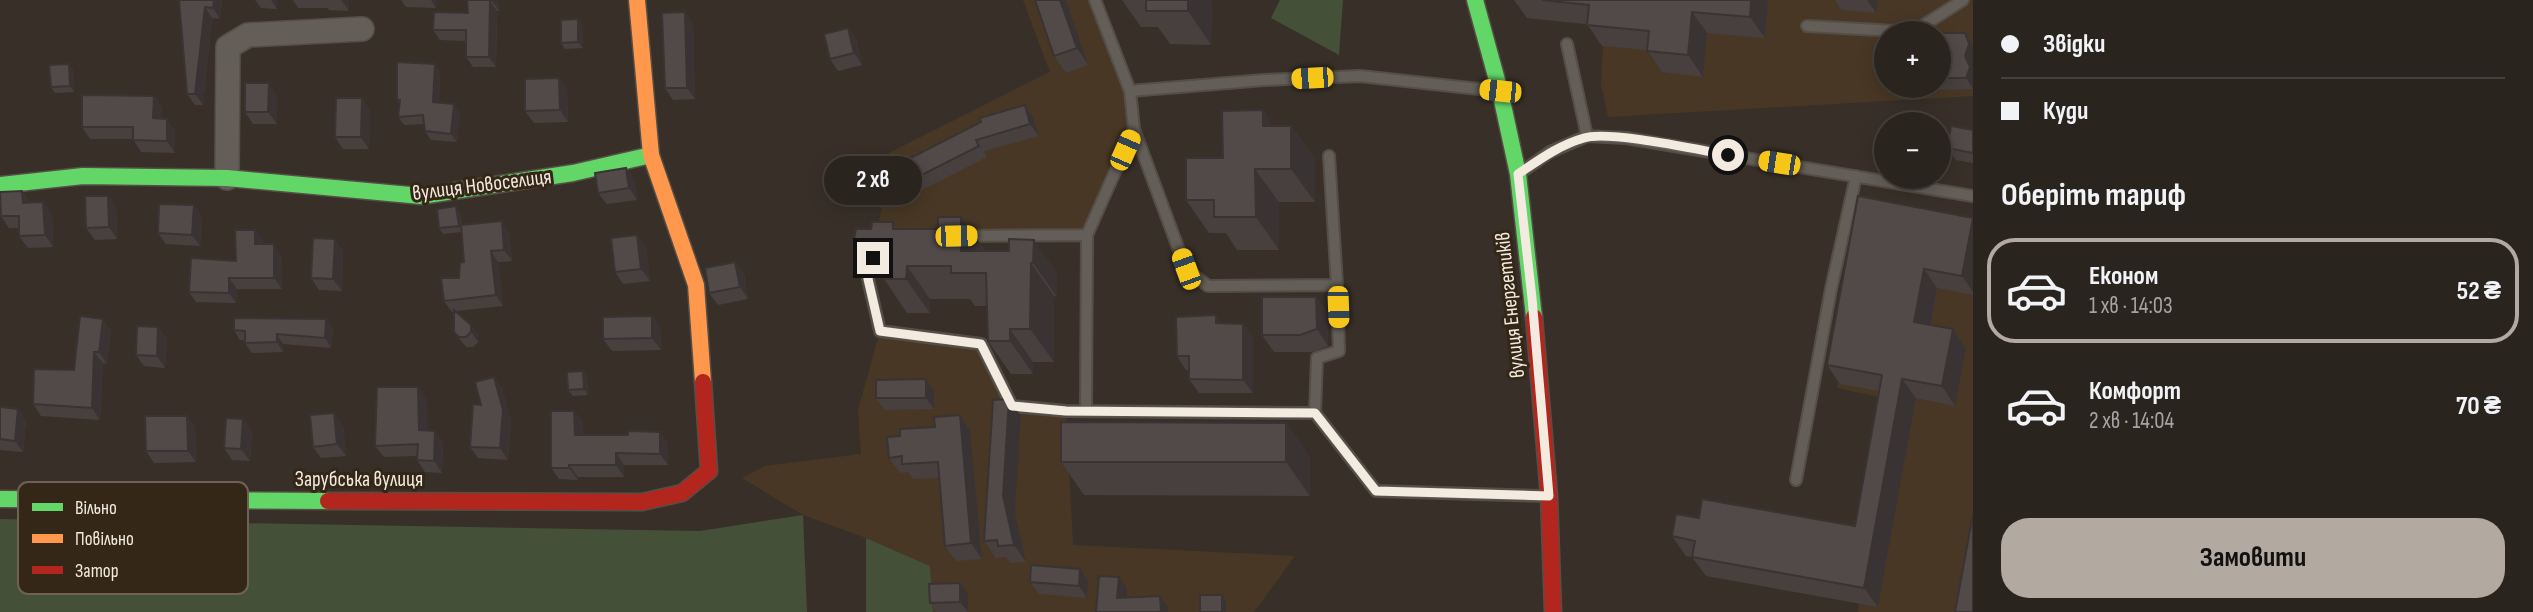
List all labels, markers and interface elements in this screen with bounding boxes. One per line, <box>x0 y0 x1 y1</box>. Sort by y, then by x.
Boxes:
map controls <box>1874 21 1951 189</box>
button: + <box>1874 21 1951 98</box>
text: Звідки <box>2043 29 2105 60</box>
car <box>1291 66 1334 90</box>
car <box>1479 78 1522 104</box>
text: Куди <box>2043 96 2088 127</box>
button: − <box>1874 112 1951 189</box>
car <box>1107 127 1144 173</box>
route start <box>1712 139 1744 171</box>
car <box>1757 149 1802 177</box>
callout: 2 хв <box>824 156 922 205</box>
street label: вулиця Новоселиця <box>411 164 553 206</box>
text: 2 хв <box>856 166 890 194</box>
text: Оберіть тариф <box>2001 176 2186 215</box>
car <box>935 225 978 247</box>
street label: вулиця Енергетиків <box>1490 231 1530 379</box>
route end <box>857 242 889 274</box>
car <box>1169 246 1204 292</box>
icon: car <box>2005 259 2068 322</box>
text: Економ <box>2089 261 2158 292</box>
text: 52 ₴ <box>2457 276 2501 307</box>
car <box>1327 286 1350 328</box>
text: 1 хв · 14:03 <box>2089 292 2173 320</box>
icon: car <box>2005 374 2068 437</box>
text: Комфорт <box>2089 376 2181 407</box>
text: 70 ₴ <box>2456 391 2501 422</box>
text: 2 хв · 14:04 <box>2089 407 2174 435</box>
street label: Зарубська вулиця <box>295 467 423 492</box>
legend <box>18 482 248 594</box>
text: Вільно <box>75 497 117 520</box>
button: Замовити <box>2001 518 2505 598</box>
text: Повільно <box>75 528 134 551</box>
text: Затор <box>75 560 119 583</box>

